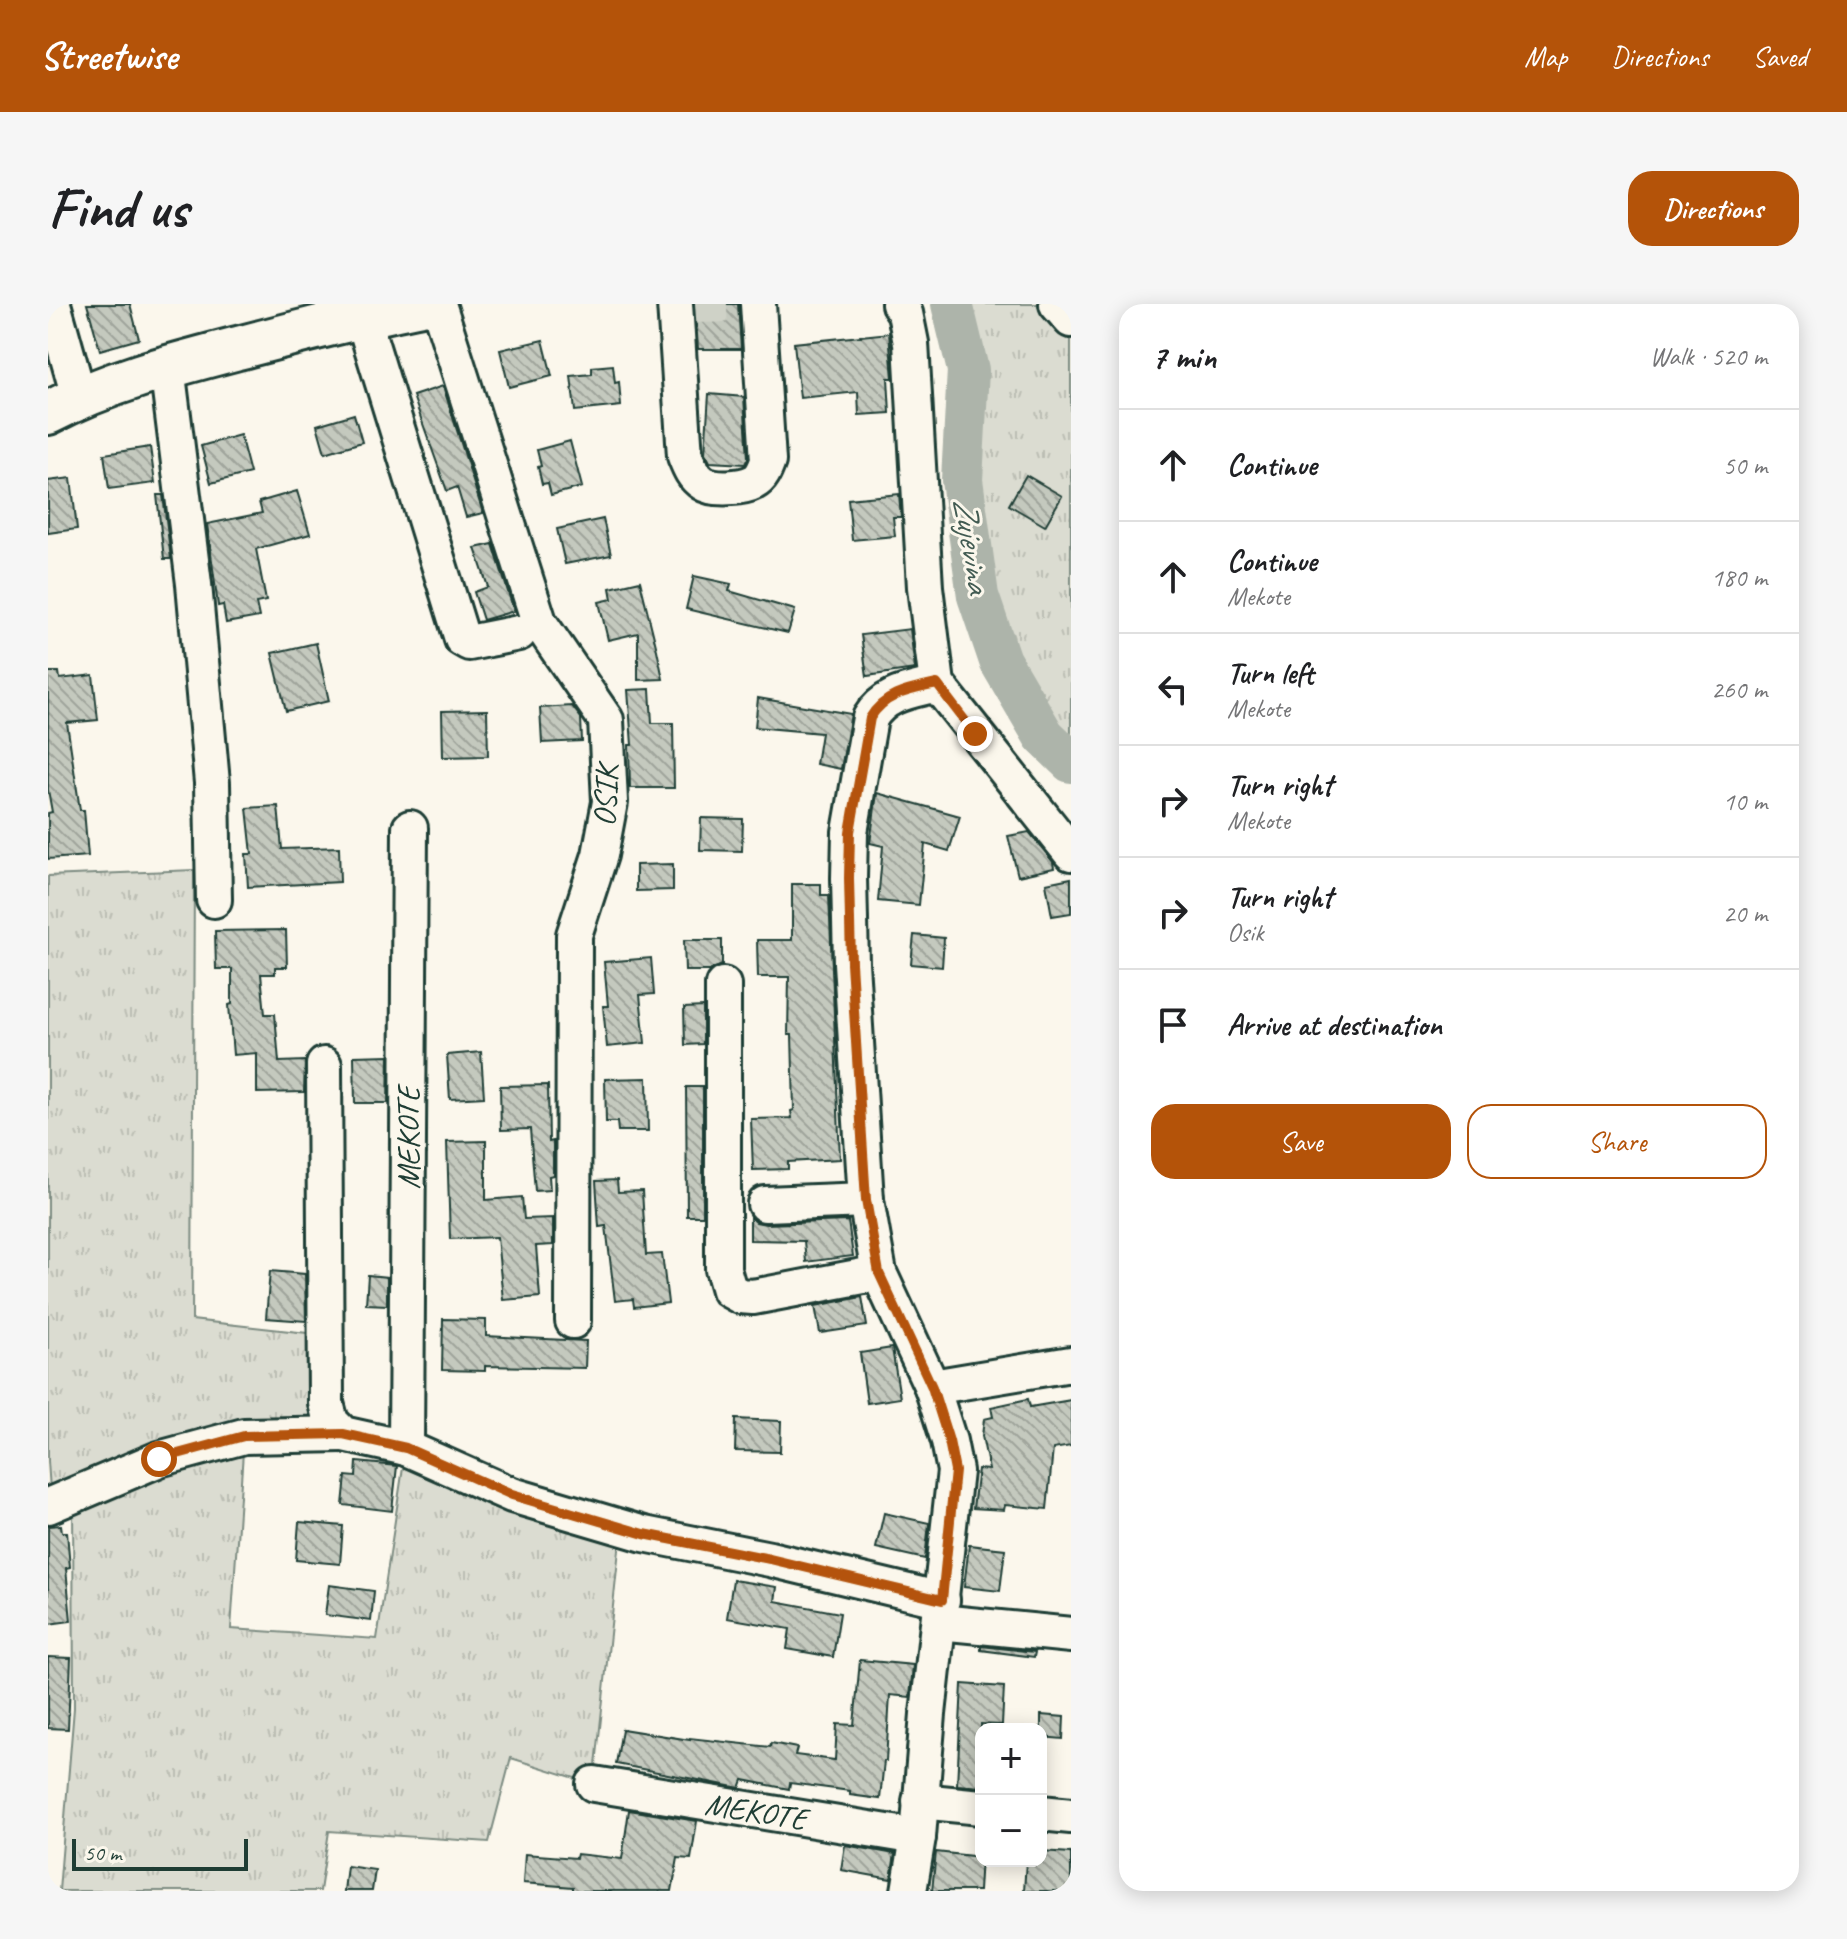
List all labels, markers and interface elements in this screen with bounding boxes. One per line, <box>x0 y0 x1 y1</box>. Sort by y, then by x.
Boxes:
text: Streetwise <box>40 33 177 80</box>
text: Map <box>1524 39 1567 74</box>
text: Directions <box>1611 39 1709 74</box>
text: Saved <box>1753 39 1807 74</box>
button: Directions <box>1628 171 1799 246</box>
text: Find us <box>48 173 188 244</box>
text: 7 min <box>1151 335 1216 378</box>
text: Walk · 520 m <box>1650 340 1767 373</box>
icon: ahead <box>1151 443 1195 487</box>
text: Continue <box>1227 446 1317 484</box>
text: 50 m <box>1723 449 1767 482</box>
water label: Zujevina <box>944 495 1002 598</box>
text: Continue <box>1227 542 1317 580</box>
icon: ahead <box>1151 555 1195 599</box>
text: 180 m <box>1711 561 1767 594</box>
text: Mekote <box>1227 580 1290 613</box>
text: Turn left <box>1227 654 1314 692</box>
icon: left <box>1151 667 1195 711</box>
text: 260 m <box>1711 673 1767 706</box>
text: Mekote <box>1227 692 1290 725</box>
route end <box>957 716 993 752</box>
street label: OSIK <box>583 759 628 827</box>
text: Turn right <box>1227 766 1332 804</box>
icon: right <box>1151 779 1195 823</box>
text: 10 m <box>1723 785 1767 818</box>
text: Mekote <box>1227 804 1290 837</box>
text: Turn right <box>1227 878 1332 916</box>
icon: right <box>1151 891 1195 935</box>
text: 20 m <box>1723 897 1767 930</box>
text: Osik <box>1227 916 1263 949</box>
icon: arrive <box>1151 1003 1195 1047</box>
text: Arrive at destination <box>1227 1006 1442 1044</box>
street label: MEKOTE <box>388 1082 429 1189</box>
button: Save <box>1151 1104 1451 1179</box>
button: Share <box>1467 1104 1767 1179</box>
route start <box>141 1441 177 1477</box>
map controls <box>975 1723 1047 1867</box>
button: + <box>975 1723 1047 1795</box>
street label: MEKOTE <box>702 1783 814 1840</box>
button: − <box>975 1795 1047 1867</box>
scale bar <box>72 1835 248 1871</box>
text: 50 m <box>84 1839 121 1867</box>

